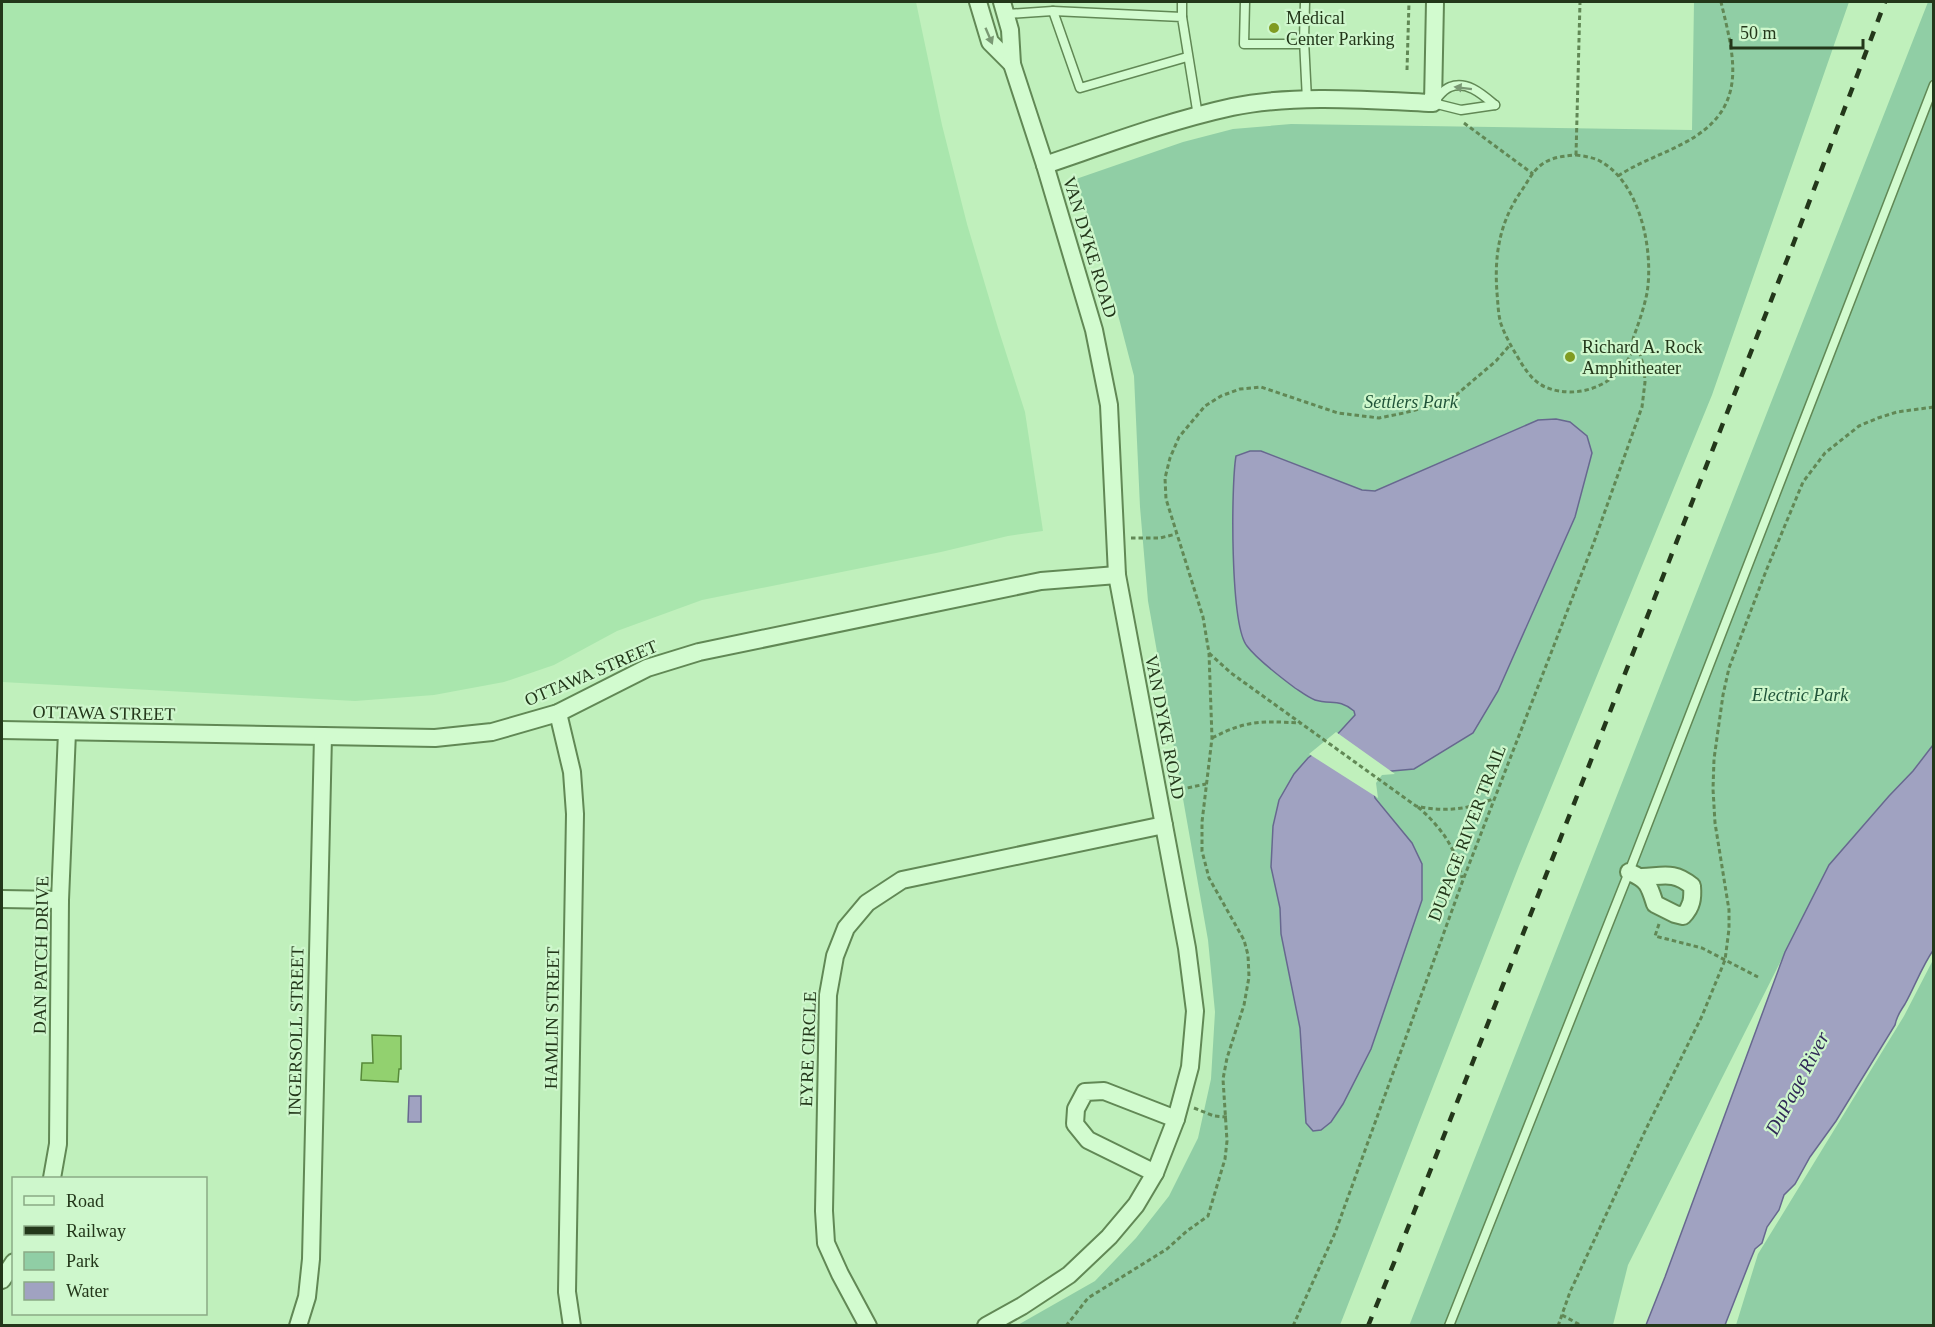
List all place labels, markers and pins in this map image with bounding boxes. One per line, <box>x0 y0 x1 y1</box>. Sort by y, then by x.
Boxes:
place label: Medical Center Parking <box>1286 8 1394 49</box>
marker: Medical Center Parking <box>1267 21 1281 35</box>
place label: Richard A. Rock Amphitheater <box>1582 337 1702 378</box>
marker: Richard A. Rock Amphitheater <box>1563 350 1577 364</box>

